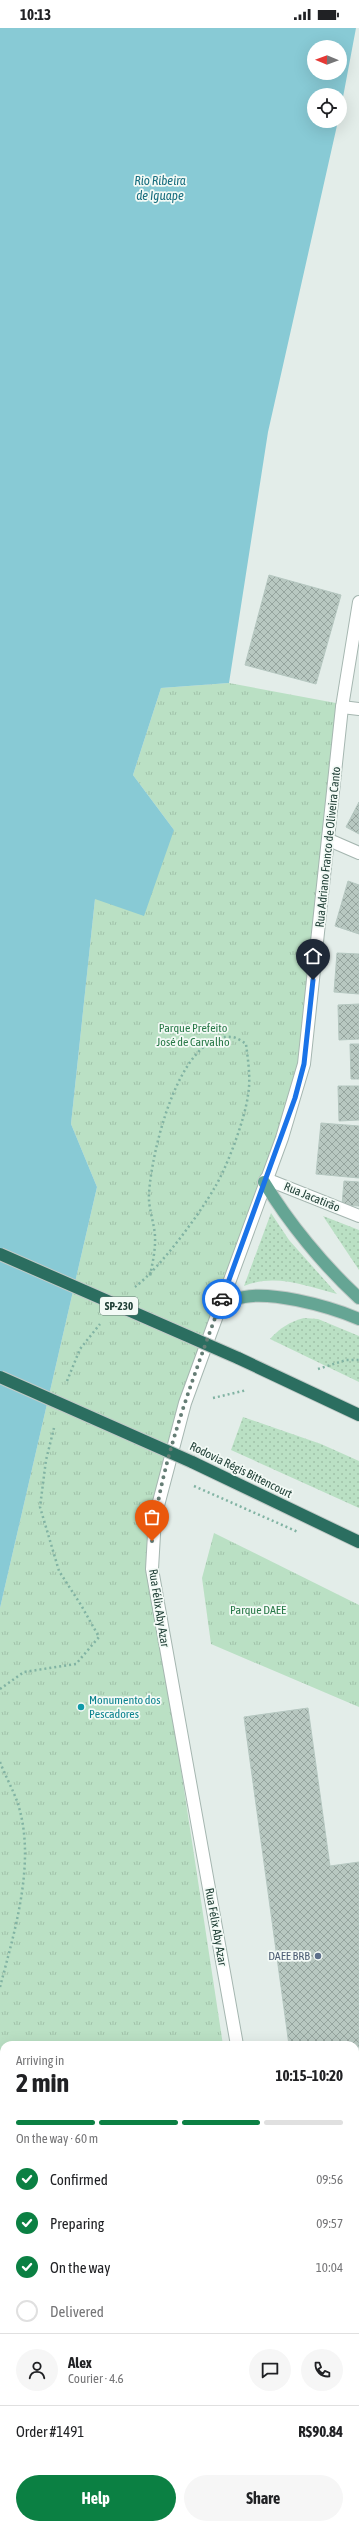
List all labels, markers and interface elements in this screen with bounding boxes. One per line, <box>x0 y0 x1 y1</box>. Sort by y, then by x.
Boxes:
text: 10:13 <box>20 6 51 23</box>
north arrow <box>307 40 347 80</box>
map controls <box>307 40 347 128</box>
button: locate <box>307 88 347 128</box>
water label: Rio Ribeira de Iguape <box>134 173 186 203</box>
street label: Rua Adriano Franco de Oliveira Canto <box>313 766 343 928</box>
pin <box>296 939 330 980</box>
icon: home <box>302 945 324 967</box>
park label: Parque Prefeito José de Carvalho <box>156 1021 230 1049</box>
street label: Rua Jacatirão <box>282 1179 342 1215</box>
courier <box>202 1279 242 1319</box>
icon: car <box>211 1288 233 1310</box>
road number: SP-230 <box>100 1297 138 1315</box>
street label: Rodovia Régis Bittencourt <box>187 1439 295 1501</box>
pin <box>135 1500 169 1541</box>
icon: bag <box>141 1506 163 1528</box>
street label: Rua Félix Aby Azar <box>146 1568 172 1648</box>
park label: Parque DAEE <box>230 1603 286 1617</box>
place label: Monumento dos Pescadores <box>89 1693 160 1721</box>
marker: Monumento dos Pescadores <box>76 1702 86 1712</box>
street label: Rua Félix Aby Azar <box>202 1887 230 1967</box>
place label: DAEE BRB <box>268 1949 310 1963</box>
marker: DAEE BRB <box>313 1951 323 1961</box>
text: Arriving in <box>16 2053 64 2068</box>
text: 10:15–10:20 <box>275 2067 343 2084</box>
text: 2 min <box>16 2068 69 2098</box>
text: On the way · 60 m <box>16 2131 98 2146</box>
icon: check <box>16 2168 38 2190</box>
text: Confirmed <box>50 2171 108 2188</box>
text: 09:56 <box>316 2172 343 2187</box>
icon: check <box>16 2212 38 2234</box>
text: Preparing <box>50 2215 104 2232</box>
text: 09:57 <box>316 2216 343 2231</box>
icon: check <box>16 2256 38 2278</box>
text: On the way <box>50 2259 111 2276</box>
text: 10:04 <box>316 2260 343 2275</box>
text: Delivered <box>50 2303 104 2320</box>
button: person <box>16 2349 58 2391</box>
button: chat <box>249 2349 291 2391</box>
button: phone <box>301 2349 343 2391</box>
text: Alex <box>68 2354 92 2371</box>
text: Courier · 4.6 <box>68 2371 124 2386</box>
text: Order #1491 <box>16 2423 84 2440</box>
text: R$90.84 <box>298 2423 343 2440</box>
button: Help <box>16 2475 176 2521</box>
button: Share <box>184 2475 343 2521</box>

